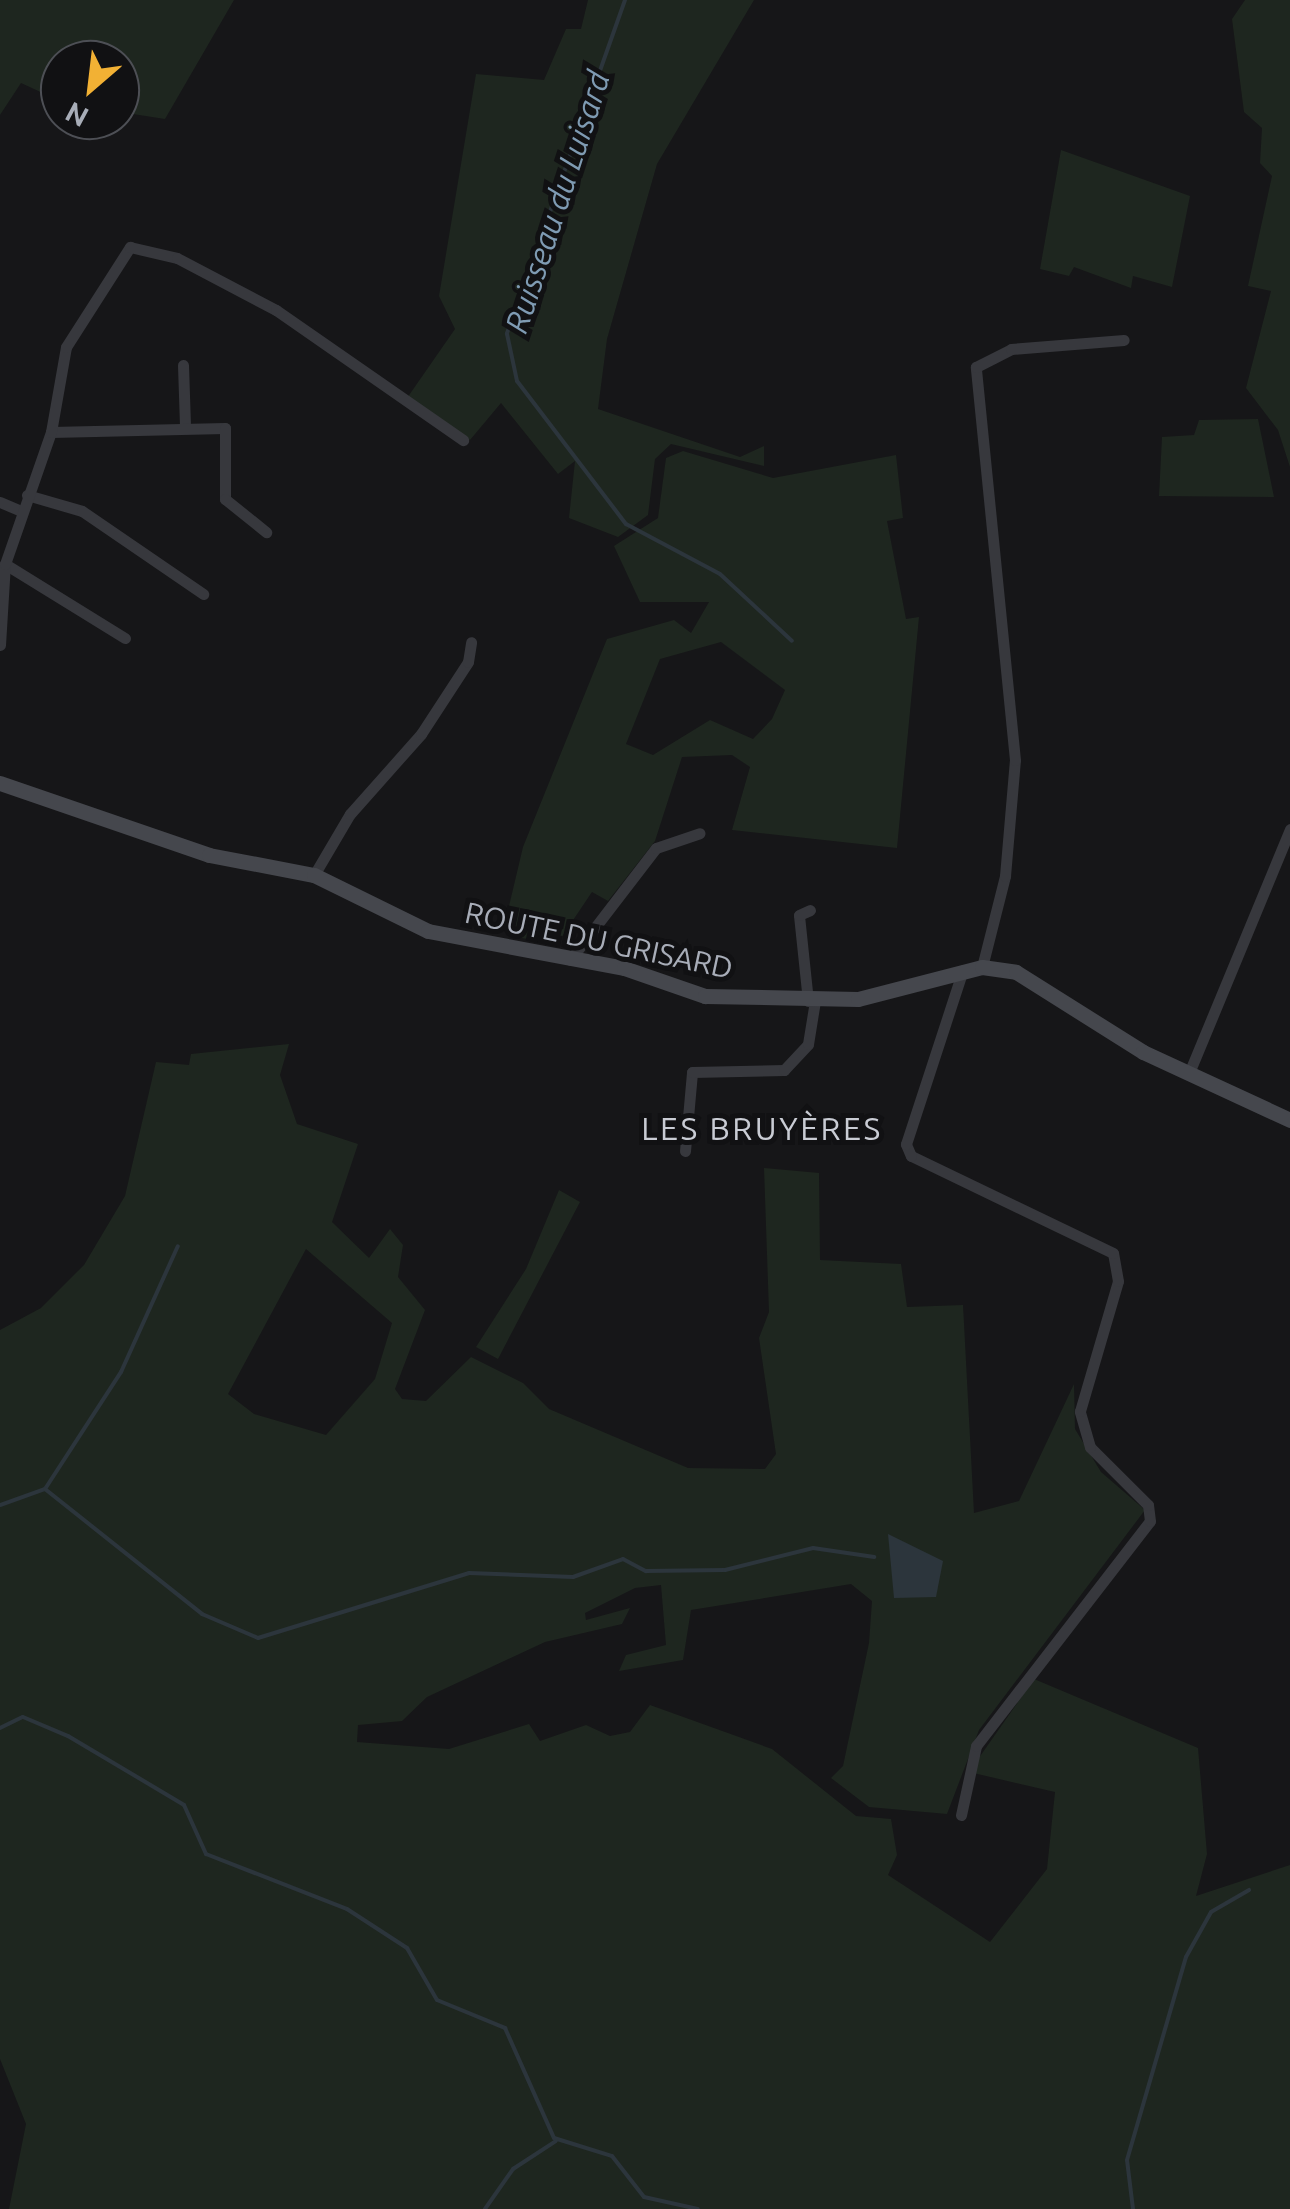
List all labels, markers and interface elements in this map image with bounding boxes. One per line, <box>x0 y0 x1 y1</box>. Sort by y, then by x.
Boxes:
north arrow <box>40 40 140 140</box>
water label: Ruisseau du Luisard <box>497 66 617 338</box>
text: N <box>60 97 93 134</box>
street label: ROUTE DU GRISARD <box>462 894 736 986</box>
district label: LES BRUYÈRES <box>641 1109 883 1147</box>

